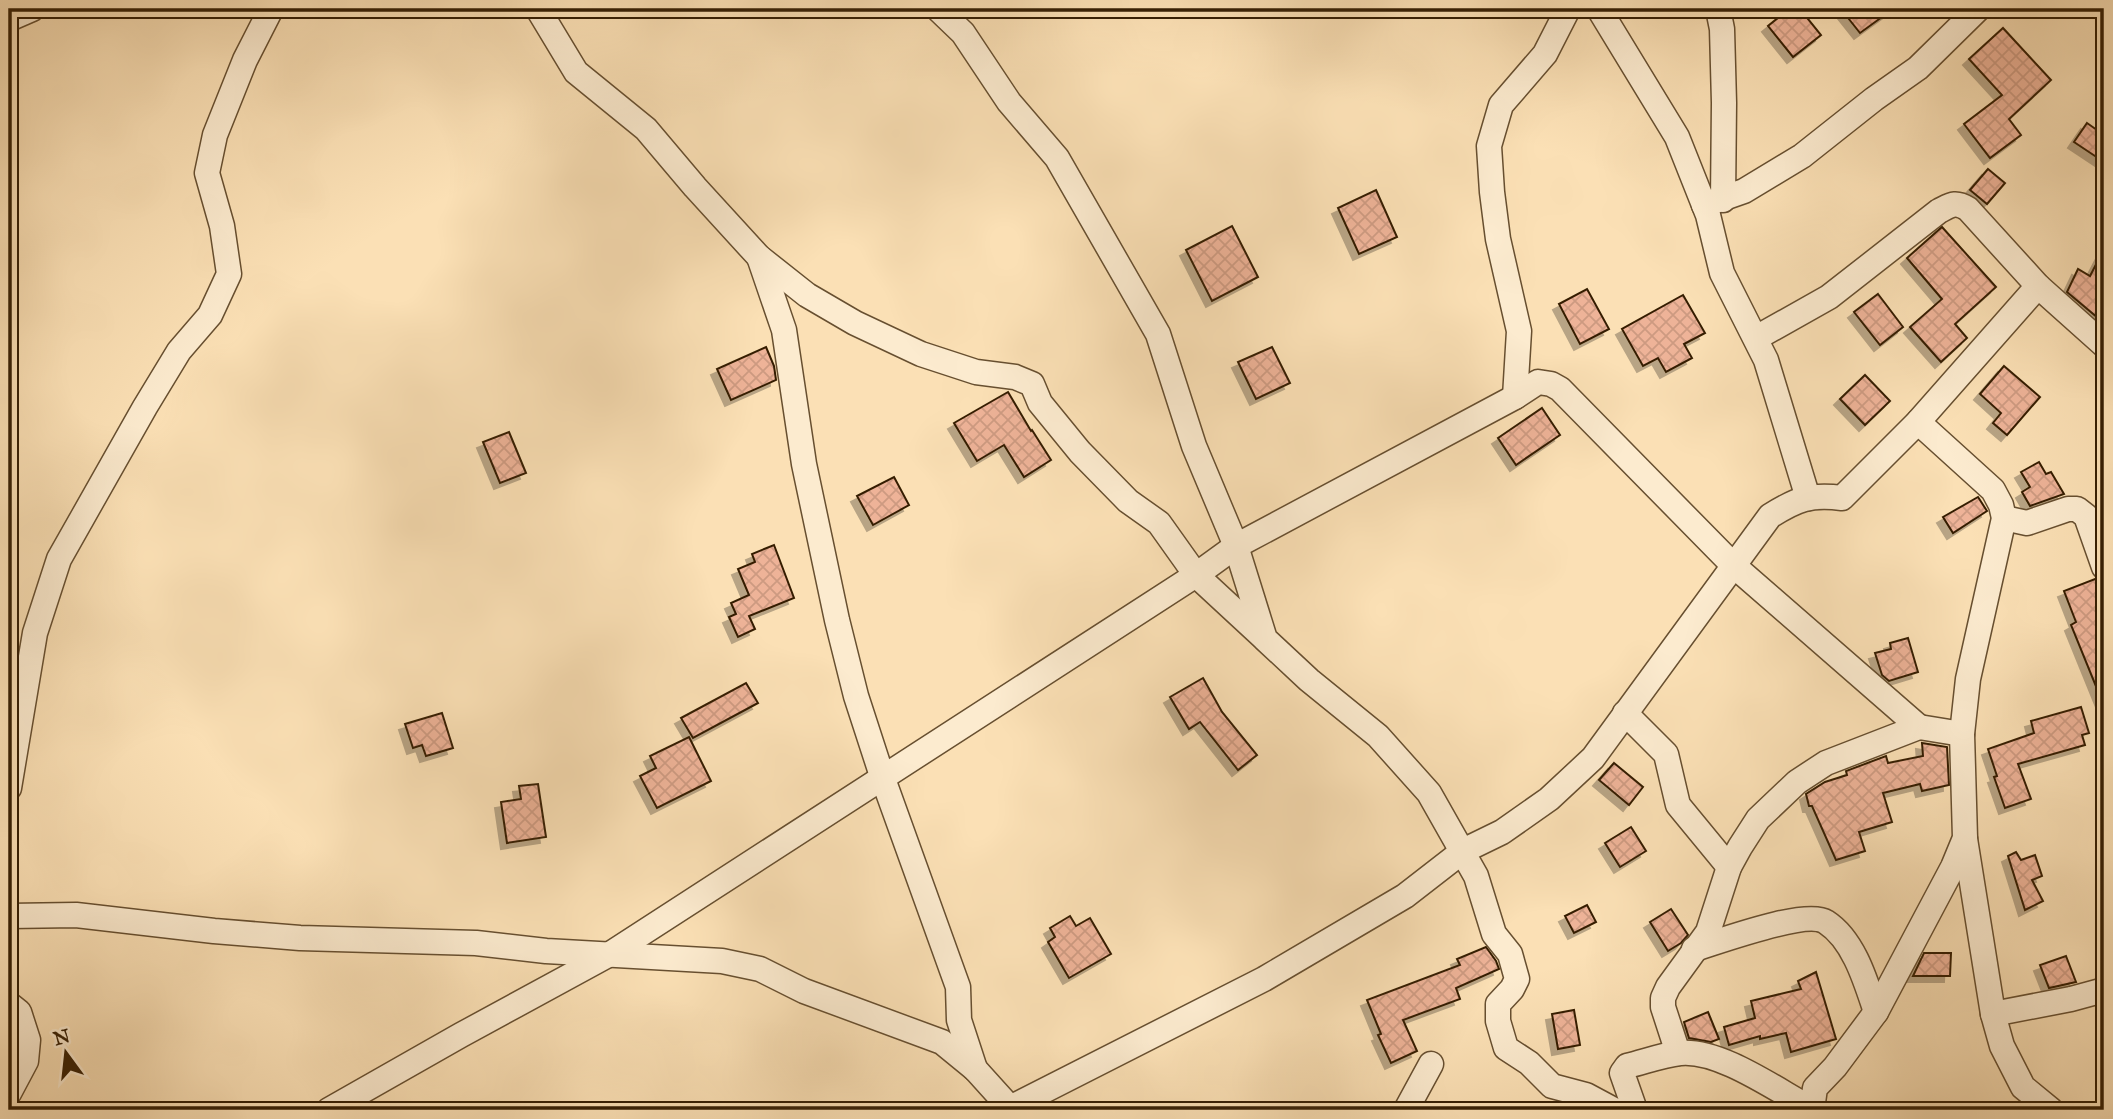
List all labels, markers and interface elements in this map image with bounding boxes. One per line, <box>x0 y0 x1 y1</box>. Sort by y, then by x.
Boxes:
north arrow <box>32 1018 102 1088</box>
text: N <box>51 1024 72 1050</box>

